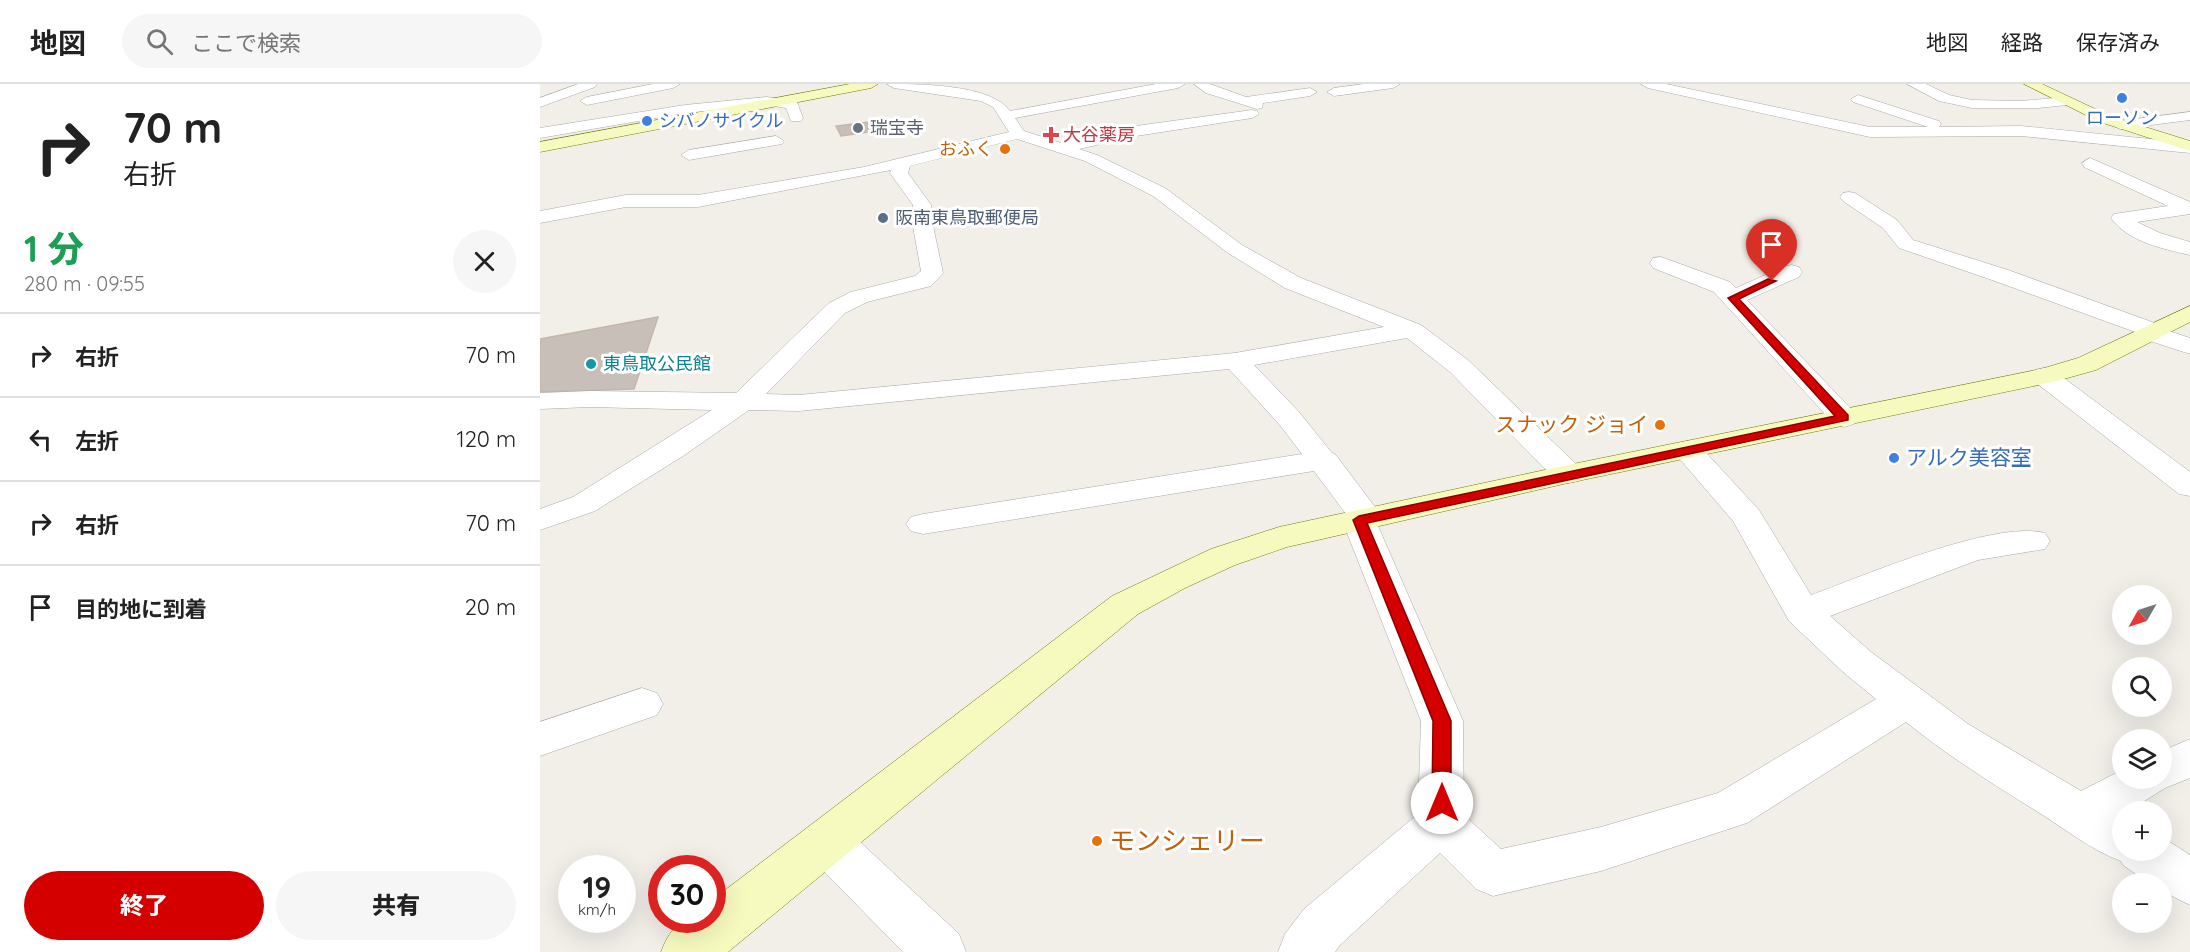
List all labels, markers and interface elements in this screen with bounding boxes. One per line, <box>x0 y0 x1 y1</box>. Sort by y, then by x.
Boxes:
search box <box>122 14 542 68</box>
text: 地図 <box>30 25 86 60</box>
icon: search <box>143 25 176 58</box>
text: ここで検索 <box>191 29 301 57</box>
text: 地図 <box>1926 29 1968 55</box>
text: 経路 <box>2001 29 2043 55</box>
text: 保存済み <box>2076 29 2160 55</box>
marker: ローソン <box>2115 91 2129 105</box>
text: 70 m <box>123 101 222 154</box>
place label: ローソン <box>2086 106 2158 129</box>
icon: right <box>24 108 102 186</box>
place label: シバノサイクル <box>659 109 784 132</box>
marker: シバノサイクル <box>640 114 654 128</box>
place label: 瑞宝寺 <box>870 116 924 139</box>
marker: 瑞宝寺 <box>851 121 865 135</box>
place label: 大谷薬房 <box>1063 123 1135 146</box>
marker: 大谷薬房 <box>1044 128 1058 142</box>
place label: おふく <box>939 137 993 160</box>
marker: おふく <box>998 142 1012 156</box>
text: 右折 <box>123 157 177 191</box>
place label: 阪南東鳥取郵便局 <box>895 206 1039 229</box>
marker: 阪南東鳥取郵便局 <box>876 211 890 225</box>
pin <box>1746 219 1797 281</box>
text: 1 分 <box>24 226 84 271</box>
icon: arrive <box>1755 228 1788 261</box>
button: close <box>453 230 516 293</box>
text: 280 m · 09:55 <box>24 271 145 296</box>
icon: right <box>24 339 57 372</box>
text: 70 m <box>466 341 516 369</box>
text: 右折 <box>75 343 119 371</box>
place label: 東鳥取公民館 <box>603 352 711 375</box>
marker: 東鳥取公民館 <box>584 357 598 371</box>
place label: スナック ジョイ <box>1495 411 1648 437</box>
marker: スナック ジョイ <box>1653 418 1667 432</box>
icon: left <box>24 423 57 456</box>
text: 120 m <box>457 425 516 453</box>
text: 左折 <box>75 427 119 455</box>
place label: アルク美容室 <box>1906 444 2032 470</box>
marker: アルク美容室 <box>1887 451 1901 465</box>
icon: right <box>24 507 57 540</box>
text: 70 m <box>466 509 516 537</box>
text: 右折 <box>75 511 119 539</box>
north arrow <box>2112 585 2172 645</box>
map controls <box>2112 585 2172 933</box>
icon: arrive <box>24 591 57 624</box>
text: 20 m <box>465 593 516 621</box>
text: 目的地に到着 <box>75 595 207 623</box>
button: search <box>2112 657 2172 717</box>
button: layers <box>2112 729 2172 789</box>
position arrow <box>1410 771 1474 835</box>
button: + <box>2112 801 2172 861</box>
place label: モンシェリー <box>1109 824 1265 857</box>
marker: モンシェリー <box>1090 834 1104 848</box>
speed limit sign: 30 <box>648 855 726 933</box>
text: 19 <box>583 868 611 906</box>
button: 終了 <box>24 871 264 940</box>
button: 共有 <box>276 871 516 940</box>
button: − <box>2112 873 2172 933</box>
text: km/h <box>578 900 616 919</box>

